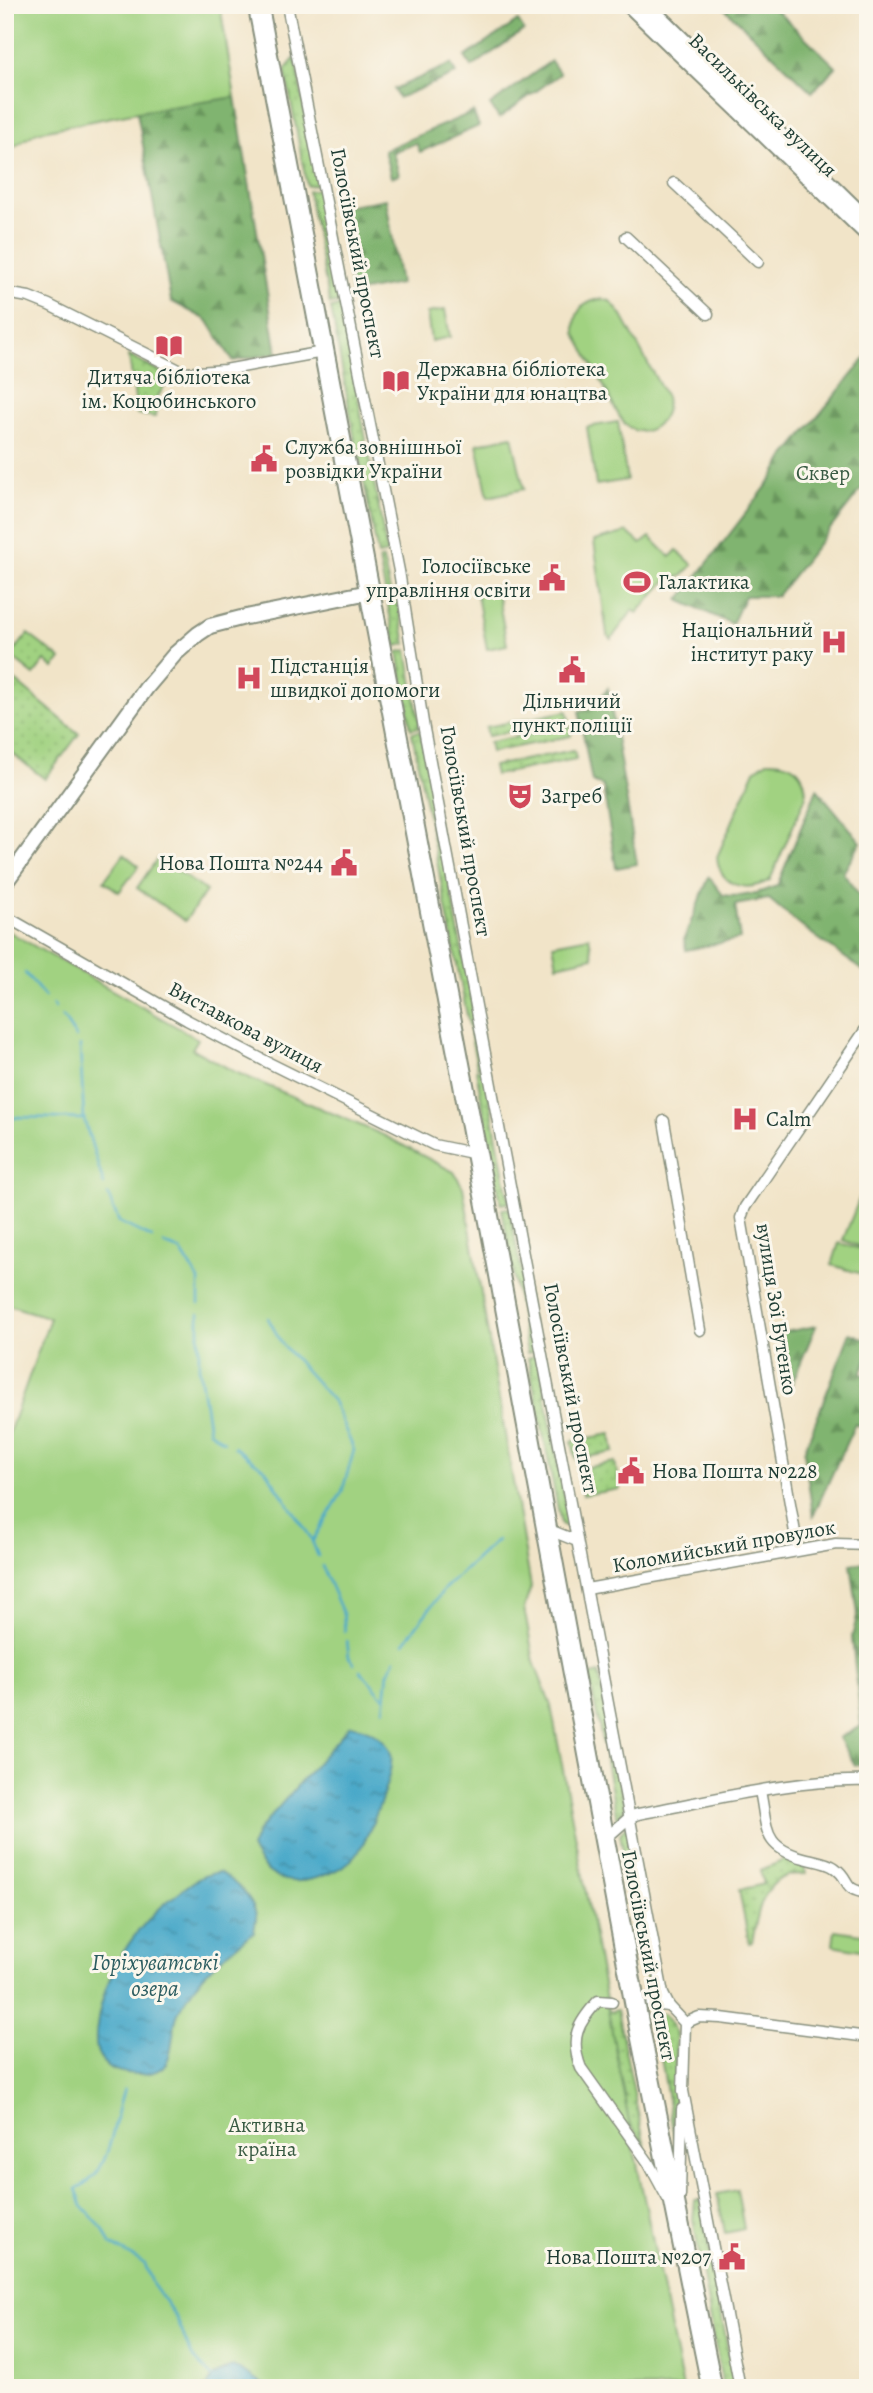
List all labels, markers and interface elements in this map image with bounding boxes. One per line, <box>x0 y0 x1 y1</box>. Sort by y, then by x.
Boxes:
street label: Васильківська вулиця <box>683 27 843 183</box>
street label: Голосіївський проспект <box>324 145 392 361</box>
library icon: Дитяча бібліотека ім. Коцюбинського <box>154 331 184 361</box>
place label: Державна бібліотека України для юнацтва <box>417 355 608 407</box>
place label: Дитяча бібліотека ім. Коцюбинського <box>82 363 256 415</box>
library icon: Державна бібліотека України для юнацтва <box>381 366 411 396</box>
place label: Служба зовнішньої розвідки України <box>285 433 462 485</box>
public building icon: Служба зовнішньої розвідки України <box>249 444 279 474</box>
park label: Сквер <box>796 459 850 487</box>
place label: Голосіївське управління освіти <box>366 552 531 604</box>
public building icon: Голосіївське управління освіти <box>537 563 567 593</box>
sports icon: Галактика <box>622 567 652 597</box>
place label: Галактика <box>658 568 750 596</box>
place label: Національний інститут раку <box>681 616 813 668</box>
hospital icon: Національний інститут раку <box>819 627 849 657</box>
place label: Підстанція швидкої допомоги <box>270 652 440 704</box>
public building icon: Дільничий пункт поліції <box>557 655 587 685</box>
hospital icon: Підстанція швидкої допомоги <box>234 663 264 693</box>
place label: Дільничий пункт поліції <box>512 687 632 739</box>
street label: Голосіївський проспект <box>434 723 498 939</box>
theatre icon: Загреб <box>505 781 535 811</box>
place label: Загреб <box>541 782 602 810</box>
public building icon: Нова Пошта №244 <box>329 848 359 878</box>
place label: Нова Пошта №244 <box>159 849 323 877</box>
street label: Виставкова вулиця <box>164 974 328 1080</box>
hospital icon: Calm <box>730 1104 760 1134</box>
place label: Calm <box>766 1105 812 1133</box>
street label: вулиця Зої Бутенко <box>750 1221 804 1397</box>
street label: Голосіївський проспект <box>537 1280 605 1496</box>
public building icon: Нова Пошта №228 <box>616 1456 646 1486</box>
place label: Нова Пошта №228 <box>652 1457 817 1485</box>
street label: Коломийський провулок <box>610 1513 838 1579</box>
street label: Голосіївський проспект <box>615 1847 683 2063</box>
water label: Горіхуватські озера <box>91 1947 219 2004</box>
park label: Активна країна <box>228 2111 305 2163</box>
public building icon: Нова Пошта №207 <box>717 2242 747 2272</box>
place label: Нова Пошта №207 <box>546 2243 711 2271</box>

